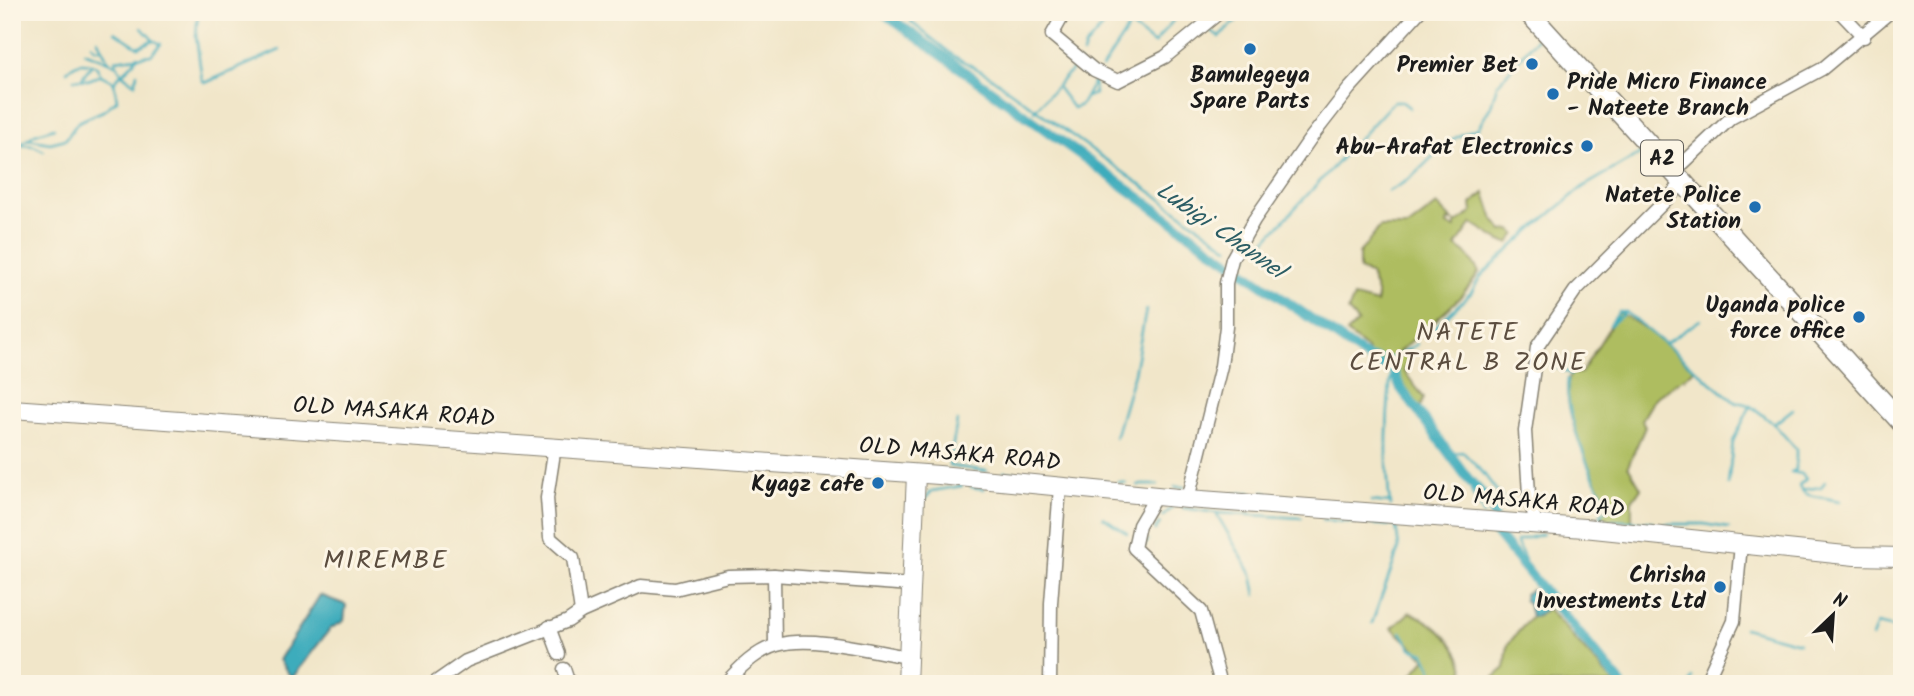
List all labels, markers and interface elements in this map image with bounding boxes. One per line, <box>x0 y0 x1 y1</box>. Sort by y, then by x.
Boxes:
marker: Bamulegeya Spare Parts <box>1242 41 1258 57</box>
place label: Premier Bet <box>1397 48 1519 84</box>
marker: Premier Bet <box>1524 56 1540 72</box>
place label: Bamulegeya Spare Parts <box>1190 58 1310 120</box>
place label: Pride Micro Finance - Nateete Branch <box>1567 65 1767 127</box>
marker: Pride Micro Finance - Nateete Branch <box>1545 86 1561 102</box>
place label: Abu-Arafat Electronics <box>1335 130 1573 166</box>
marker: Abu-Arafat Electronics <box>1579 138 1595 154</box>
road number: A2 <box>1641 140 1683 176</box>
water label: Lubigi Channel <box>1147 172 1296 293</box>
place label: Natete Police Station <box>1605 178 1741 240</box>
marker: Natete Police Station <box>1747 199 1763 215</box>
place label: Uganda police force office <box>1705 288 1845 350</box>
marker: Uganda police force office <box>1851 309 1867 325</box>
district label: NATETE CENTRAL B ZONE <box>1349 312 1587 384</box>
street label: OLD MASAKA ROAD <box>292 388 496 438</box>
street label: OLD MASAKA ROAD <box>858 428 1062 482</box>
place label: Kyagz cafe <box>751 467 864 503</box>
marker: Kyagz cafe <box>870 475 886 491</box>
street label: OLD MASAKA ROAD <box>1422 475 1626 529</box>
district label: MIREMBE <box>323 540 449 582</box>
place label: Chrisha Investments Ltd <box>1536 558 1707 620</box>
marker: Chrisha Investments Ltd <box>1712 579 1728 595</box>
north arrow <box>1798 580 1868 650</box>
text: N <box>1828 585 1851 618</box>

